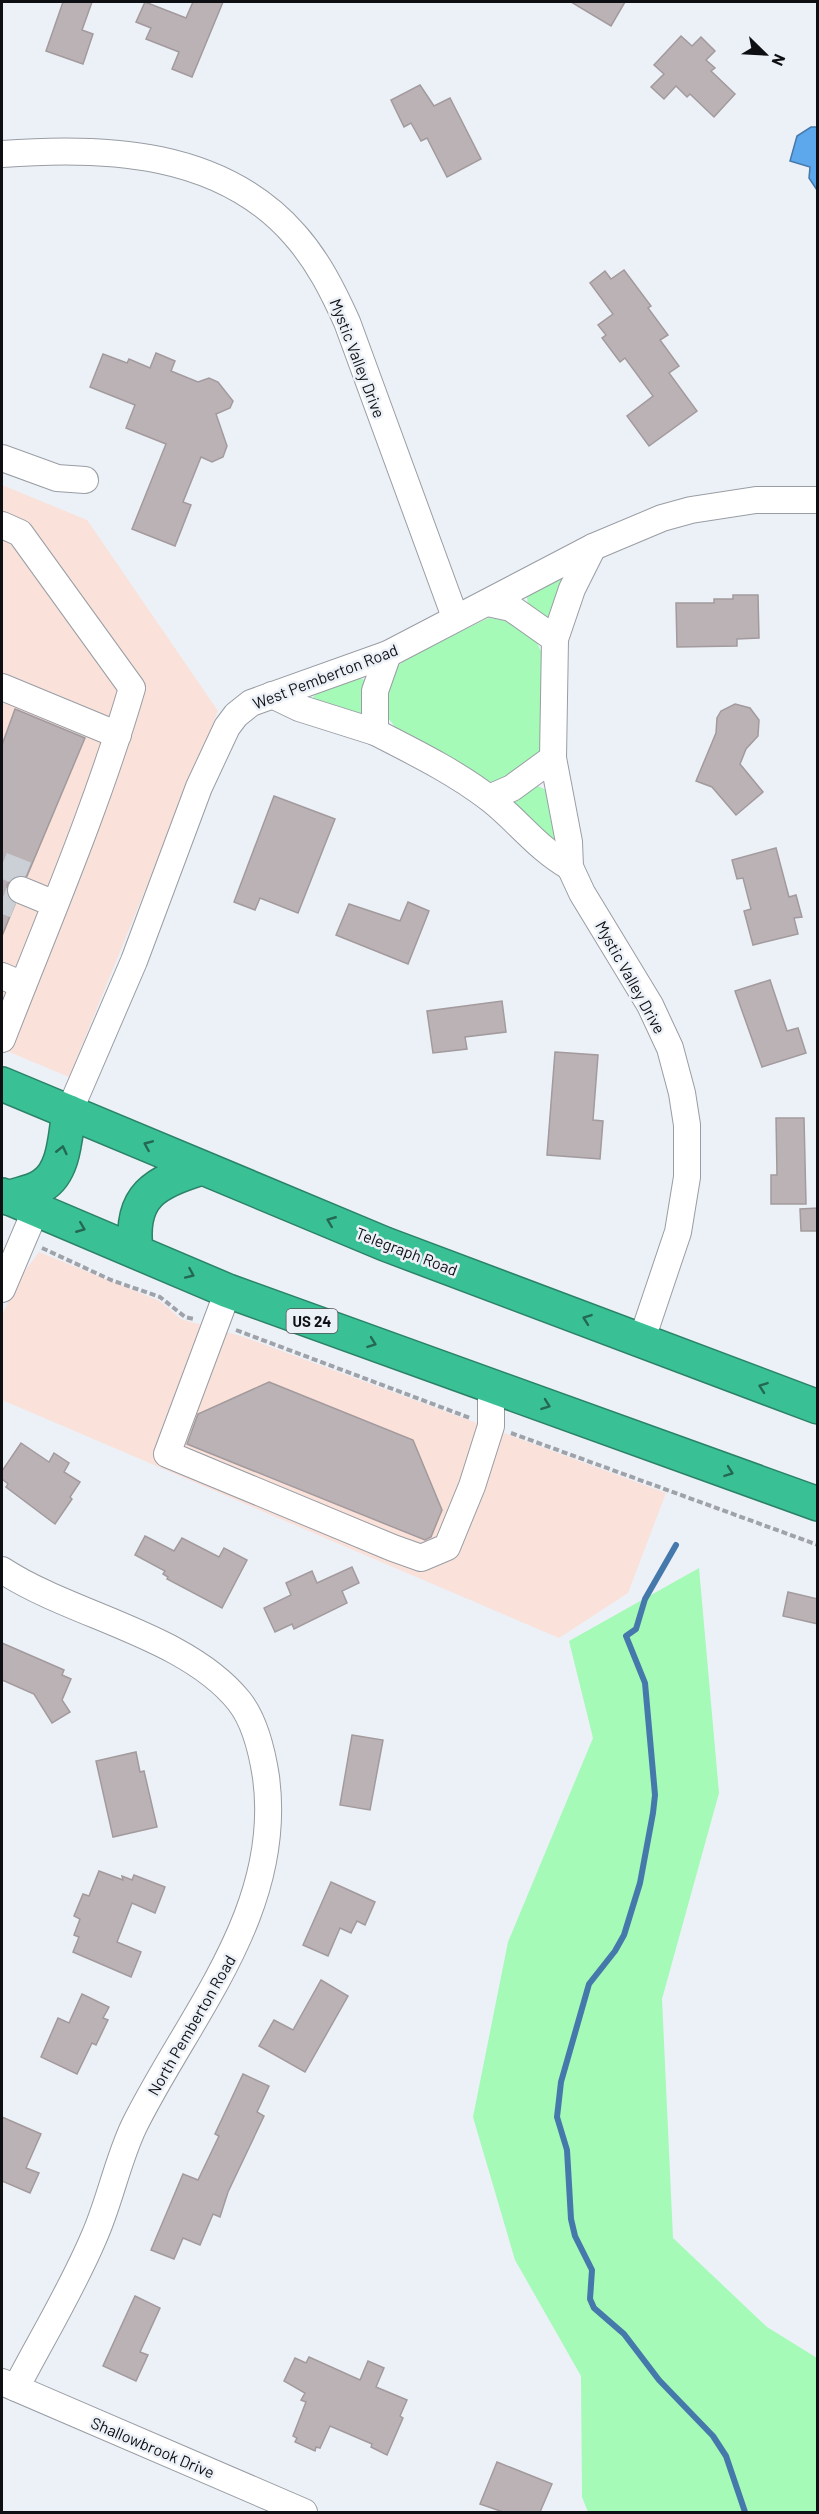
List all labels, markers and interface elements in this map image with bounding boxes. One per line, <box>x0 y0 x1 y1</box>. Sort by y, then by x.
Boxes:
north arrow <box>735 24 795 84</box>
text: N <box>768 52 790 69</box>
street label: Mystic Valley Drive <box>327 296 389 420</box>
street label: West Pemberton Road <box>250 640 400 712</box>
street label: Mystic Valley Drive <box>592 917 670 1037</box>
one-way arrow <box>143 1140 154 1152</box>
one-way arrow <box>55 1145 68 1155</box>
one-way arrow <box>326 1216 337 1228</box>
one-way arrow <box>75 1221 86 1233</box>
street label: Telegraph Road <box>354 1223 460 1279</box>
one-way arrow <box>183 1267 194 1279</box>
road number: US 24 <box>286 1309 338 1333</box>
one-way arrow <box>582 1314 593 1326</box>
one-way arrow <box>366 1335 377 1348</box>
one-way arrow <box>758 1381 768 1394</box>
one-way arrow <box>539 1398 550 1410</box>
one-way arrow <box>723 1464 734 1477</box>
street label: North Pemberton Road <box>143 1951 239 2099</box>
street label: Shallowbrook Drive <box>88 2412 218 2482</box>

